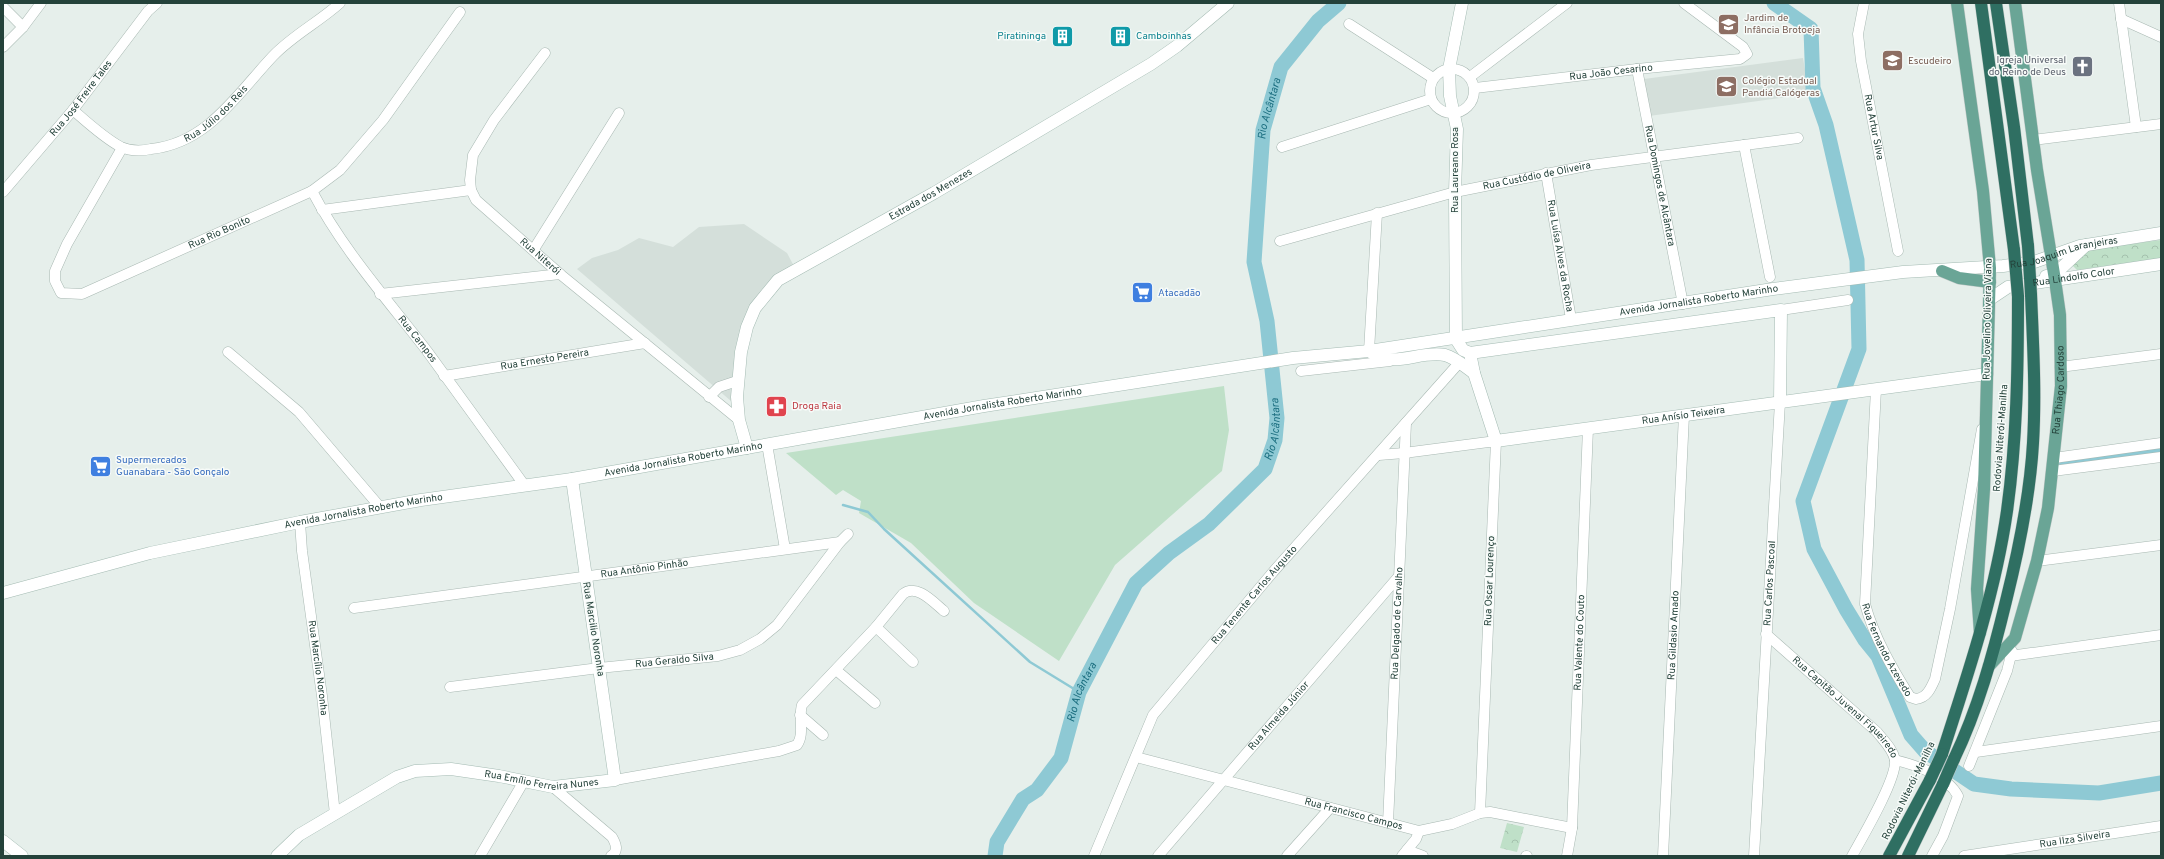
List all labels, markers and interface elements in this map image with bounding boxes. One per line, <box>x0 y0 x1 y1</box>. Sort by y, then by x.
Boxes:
school or university icon: Jardim de Infância Brotoeja <box>1716 11 1742 37</box>
place label: Jardim de Infância Brotoeja <box>1744 12 1820 37</box>
building icon: Piratininga <box>1049 23 1075 49</box>
building icon: Camboinhas <box>1107 23 1133 49</box>
place label: Piratininga <box>997 30 1046 43</box>
place label: Camboinhas <box>1136 30 1192 43</box>
school or university icon: Escudeiro <box>1879 48 1905 74</box>
church icon: Igreja Universal do Reino de Deus <box>2069 53 2095 79</box>
place label: Igreja Universal do Reino de Deus <box>1989 54 2066 79</box>
place label: Escudeiro <box>1908 55 1952 68</box>
street label: Rua José Freire Tales <box>47 57 115 139</box>
street label: Rua João Cesarino <box>1569 61 1654 83</box>
school or university icon: Colégio Estadual Pandiá Calógeras <box>1713 74 1739 100</box>
place label: Colégio Estadual Pandiá Calógeras <box>1742 75 1820 100</box>
water label: Rio Alcântara <box>1255 76 1285 140</box>
street label: Rua Júlio dos Reis <box>182 82 251 145</box>
street label: Rua Artur Silva <box>1861 93 1887 161</box>
street label: Rua Domingos de Alcântara <box>1642 124 1678 247</box>
street label: Rua Laureano Rosa <box>1449 127 1462 213</box>
street label: Rua Custódio de Oliveira <box>1482 159 1592 193</box>
street label: Estrada dos Menezes <box>887 165 975 223</box>
street label: Rua Luísa Alves da Rocha <box>1544 199 1576 313</box>
street label: Rua Rio Bonito <box>186 213 253 252</box>
street label: Rua Joaquim Laranjeiras <box>2009 233 2119 272</box>
street label: Rua Niterói <box>517 235 563 278</box>
street label: Rua Jovelino Oliveira Viana <box>1980 258 1996 380</box>
street label: Rua Lindolfo Color <box>2032 265 2116 290</box>
supermarket icon: Atacadão <box>1130 280 1156 306</box>
street label: Avenida Jornalista Roberto Marinho <box>1618 282 1779 319</box>
place label: Atacadão <box>1158 287 1201 300</box>
street label: Rua Campos <box>395 313 440 365</box>
street label: Rua Thiago Cardoso <box>2049 345 2068 435</box>
street label: Rua Ernesto Pereira <box>500 346 590 373</box>
street label: Avenida Jornalista Roberto Marinho <box>922 384 1083 423</box>
street label: Rodovia Niterói-Manilha <box>1991 384 2011 492</box>
pharmacy icon: Droga Raia <box>763 393 789 419</box>
water label: Rio Alcântara <box>1261 397 1284 462</box>
place label: Droga Raia <box>792 400 841 413</box>
street label: Rua Anísio Teixeira <box>1641 403 1726 428</box>
street label: Avenida Jornalista Roberto Marinho <box>603 439 764 480</box>
supermarket icon: Supermercados Guanabara - São Gonçalo <box>87 453 113 479</box>
place label: Supermercados Guanabara - São Gonçalo <box>116 454 230 479</box>
street label: Avenida Jornalista Roberto Marinho <box>283 490 444 532</box>
street label: Rua Oscar Lourenço <box>1482 535 1498 626</box>
street label: Rua Carlos Pascoal <box>1761 540 1779 626</box>
street label: Rua Tenente Carlos Augusto <box>1209 542 1300 647</box>
street label: Rua Antônio Pinhão <box>600 556 689 581</box>
street label: Rua Delgado de Carvalho <box>1388 566 1406 680</box>
street label: Rua Marcilio Noronha <box>579 581 607 677</box>
street label: Rua Gildasio Amado <box>1665 590 1682 680</box>
street label: Rua Valente do Couto <box>1571 594 1588 691</box>
street label: Rua Fernando Azevedo <box>1859 602 1915 699</box>
street label: Rua Marcílio Noronha <box>305 620 331 716</box>
street label: Rua Geraldo Silva <box>635 650 714 671</box>
street label: Rua Capitão Juvenal Figueiredo <box>1789 654 1901 760</box>
water label: Rio Alcântara <box>1064 660 1100 724</box>
street label: Rua Almeida Júnior <box>1245 678 1312 753</box>
street label: Rodovia Niterói-Manilha <box>1880 740 1938 842</box>
street label: Rua Emílio Ferreira Nunes <box>484 767 600 794</box>
street label: Rua Francisco Campos <box>1303 795 1405 833</box>
street label: Rua Ilza Silveira <box>2039 827 2111 851</box>

